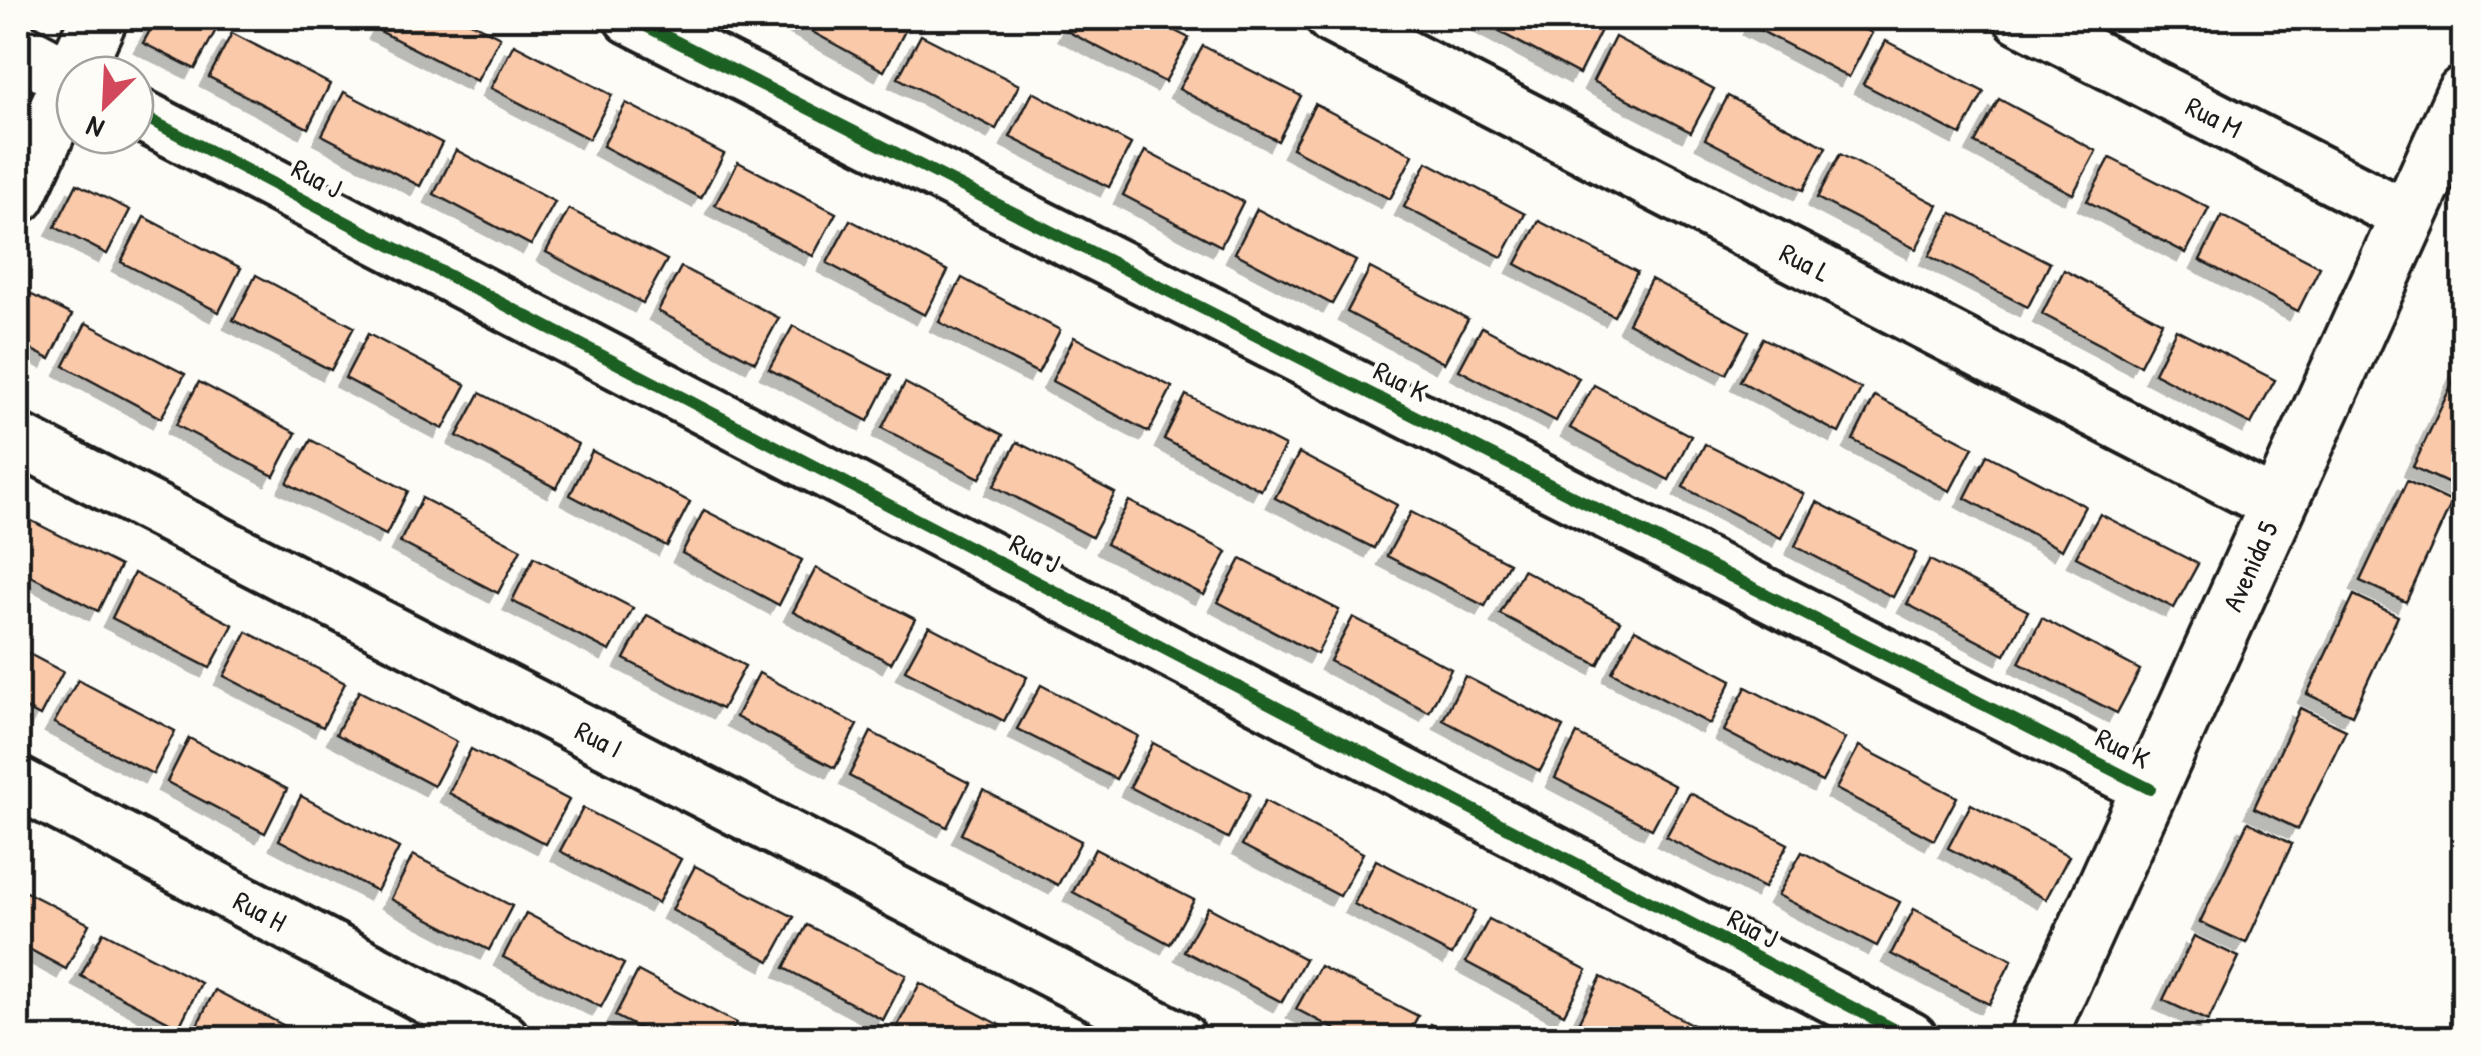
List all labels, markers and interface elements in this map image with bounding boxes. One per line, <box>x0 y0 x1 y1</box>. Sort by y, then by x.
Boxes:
north arrow <box>55 55 155 155</box>
street label: Rua M <box>2180 87 2248 147</box>
text: N <box>80 107 109 148</box>
street label: Rua J <box>285 149 349 207</box>
street label: Rua L <box>1773 233 1837 291</box>
street label: Rua K <box>1367 351 1435 411</box>
street label: Avenida 5 <box>2213 515 2287 617</box>
street label: Rua J <box>1003 524 1067 582</box>
street label: Rua I <box>569 711 629 767</box>
street label: Rua K <box>2089 718 2157 778</box>
street label: Rua H <box>227 881 293 941</box>
street label: Rua J <box>1721 899 1785 957</box>

